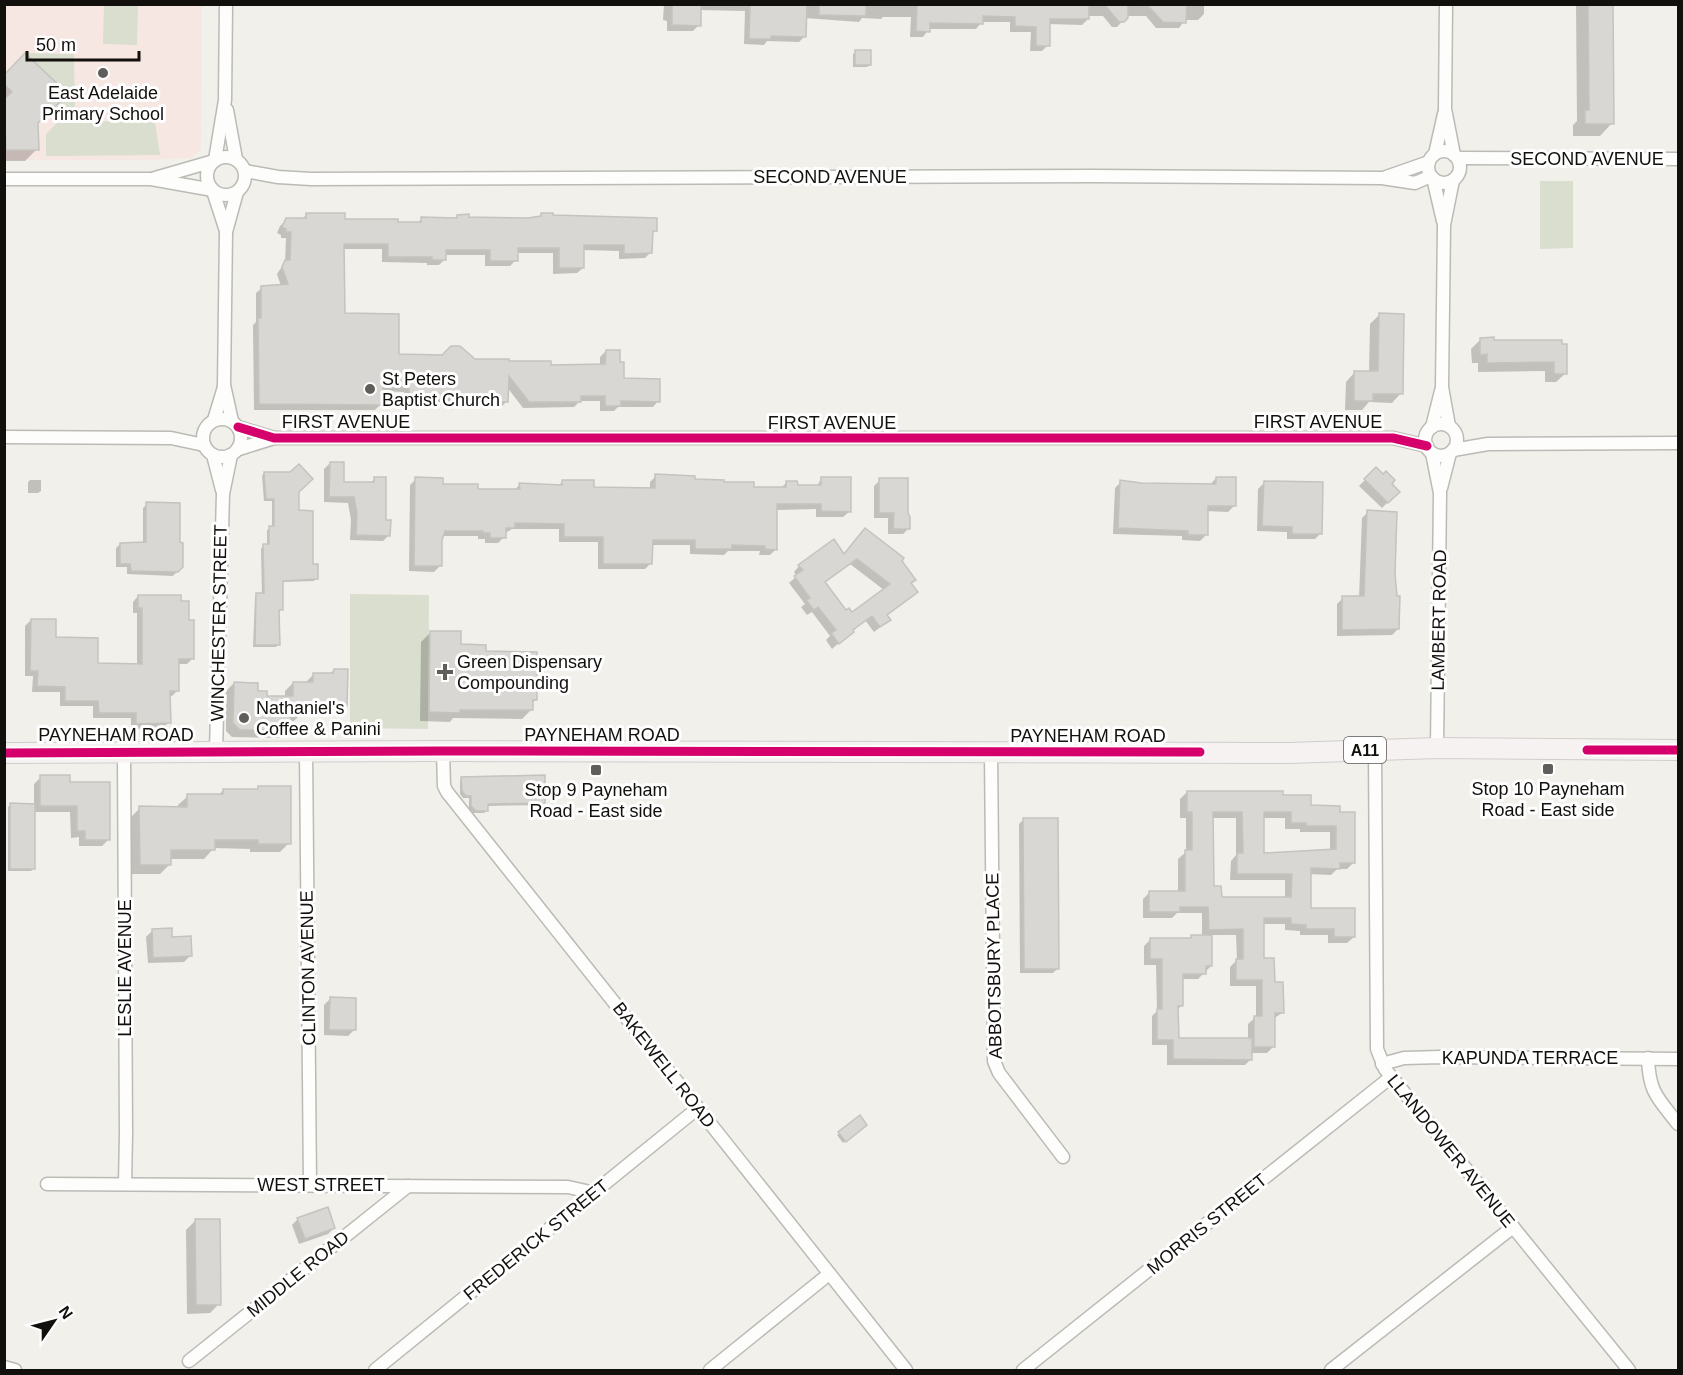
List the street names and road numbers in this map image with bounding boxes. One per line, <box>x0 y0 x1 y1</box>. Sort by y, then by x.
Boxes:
street label: SECOND AVENUE <box>1510 149 1664 169</box>
street label: SECOND AVENUE <box>753 167 907 187</box>
street label: FIRST AVENUE <box>282 412 410 432</box>
street label: FIRST AVENUE <box>1254 412 1382 432</box>
street label: FIRST AVENUE <box>768 413 896 433</box>
street label: WINCHESTER STREET <box>207 524 231 722</box>
street label: LAMBERT ROAD <box>1428 549 1450 691</box>
street label: PAYNEHAM ROAD <box>38 725 194 745</box>
street label: PAYNEHAM ROAD <box>524 725 680 745</box>
street label: PAYNEHAM ROAD <box>1010 726 1166 746</box>
road number: A11 <box>1344 737 1386 763</box>
street label: ABBOTSBURY PLACE <box>982 873 1006 1059</box>
street label: CLINTON AVENUE <box>297 890 319 1046</box>
street label: LESLIE AVENUE <box>115 899 135 1037</box>
street label: BAKEWELL ROAD <box>609 998 719 1132</box>
street label: KAPUNDA TERRACE <box>1442 1048 1618 1068</box>
street label: LLANDOWER AVENUE <box>1383 1071 1519 1231</box>
street label: MORRIS STREET <box>1143 1170 1271 1278</box>
street label: WEST STREET <box>257 1175 385 1195</box>
street label: FREDERICK STREET <box>460 1176 612 1304</box>
street label: MIDDLE ROAD <box>243 1227 353 1321</box>

